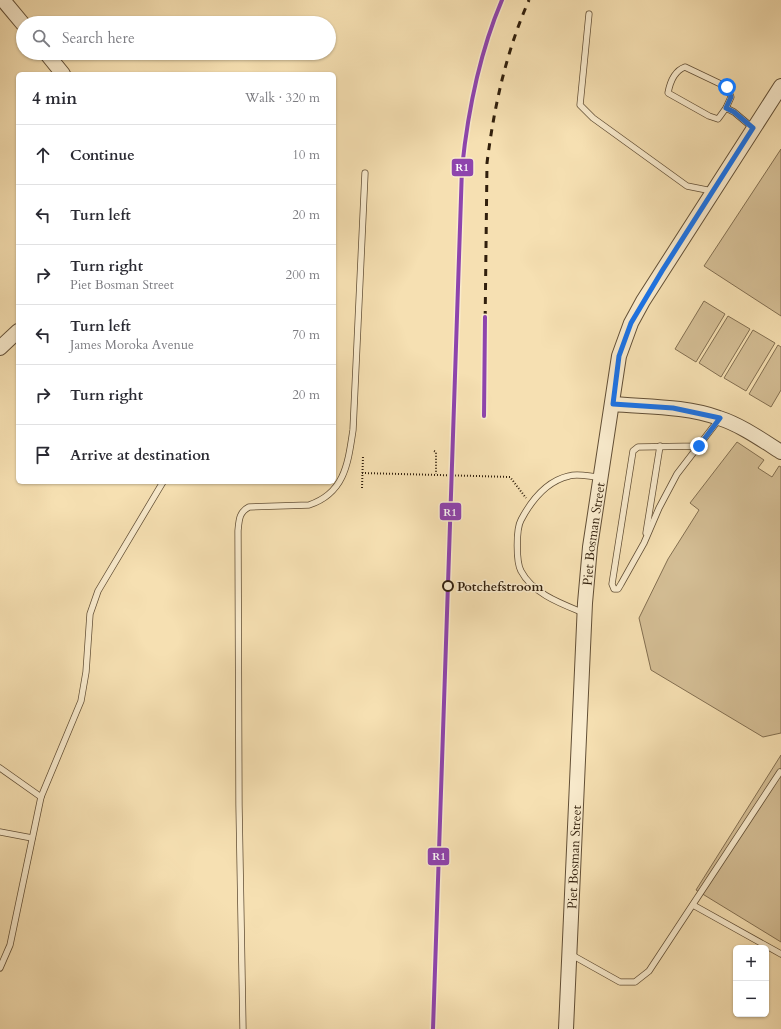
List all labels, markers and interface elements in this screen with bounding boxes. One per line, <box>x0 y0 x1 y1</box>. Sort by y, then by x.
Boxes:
search box <box>16 16 336 60</box>
icon: search <box>30 27 52 49</box>
text: Search here <box>62 28 135 48</box>
route start <box>718 78 736 96</box>
text: 4 min <box>32 87 77 110</box>
text: Walk · 320 m <box>245 89 320 107</box>
icon: ahead <box>32 144 54 166</box>
text: Continue <box>70 145 135 165</box>
text: 10 m <box>292 146 320 164</box>
line badge: R1 <box>451 158 474 177</box>
text: R1 <box>455 160 469 175</box>
icon: left <box>32 204 54 226</box>
text: Turn left <box>70 205 131 225</box>
text: 20 m <box>292 206 320 224</box>
text: Turn right <box>70 256 143 276</box>
icon: right <box>32 264 54 286</box>
text: 200 m <box>286 266 320 284</box>
text: Piet Bosman Street <box>70 276 174 294</box>
text: Turn left <box>70 316 131 336</box>
icon: left <box>32 324 54 346</box>
text: 70 m <box>292 326 320 344</box>
text: James Moroka Avenue <box>70 336 194 354</box>
icon: right <box>32 384 54 406</box>
text: Turn right <box>70 385 143 405</box>
text: 20 m <box>292 386 320 404</box>
route end <box>690 437 708 455</box>
icon: arrive <box>32 444 54 466</box>
text: Arrive at destination <box>70 445 210 465</box>
street label: Piet Bosman Street <box>579 481 610 586</box>
line badge: R1 <box>439 502 462 521</box>
text: R1 <box>443 505 457 520</box>
place label: Potchefstroom <box>457 578 543 596</box>
marker: Potchefstroom <box>442 580 454 592</box>
street label: Piet Bosman Street <box>563 805 586 910</box>
line badge: R1 <box>427 847 450 866</box>
text: R1 <box>432 849 446 864</box>
map controls <box>733 945 769 1017</box>
button: + <box>733 945 769 981</box>
button: − <box>733 981 769 1017</box>

